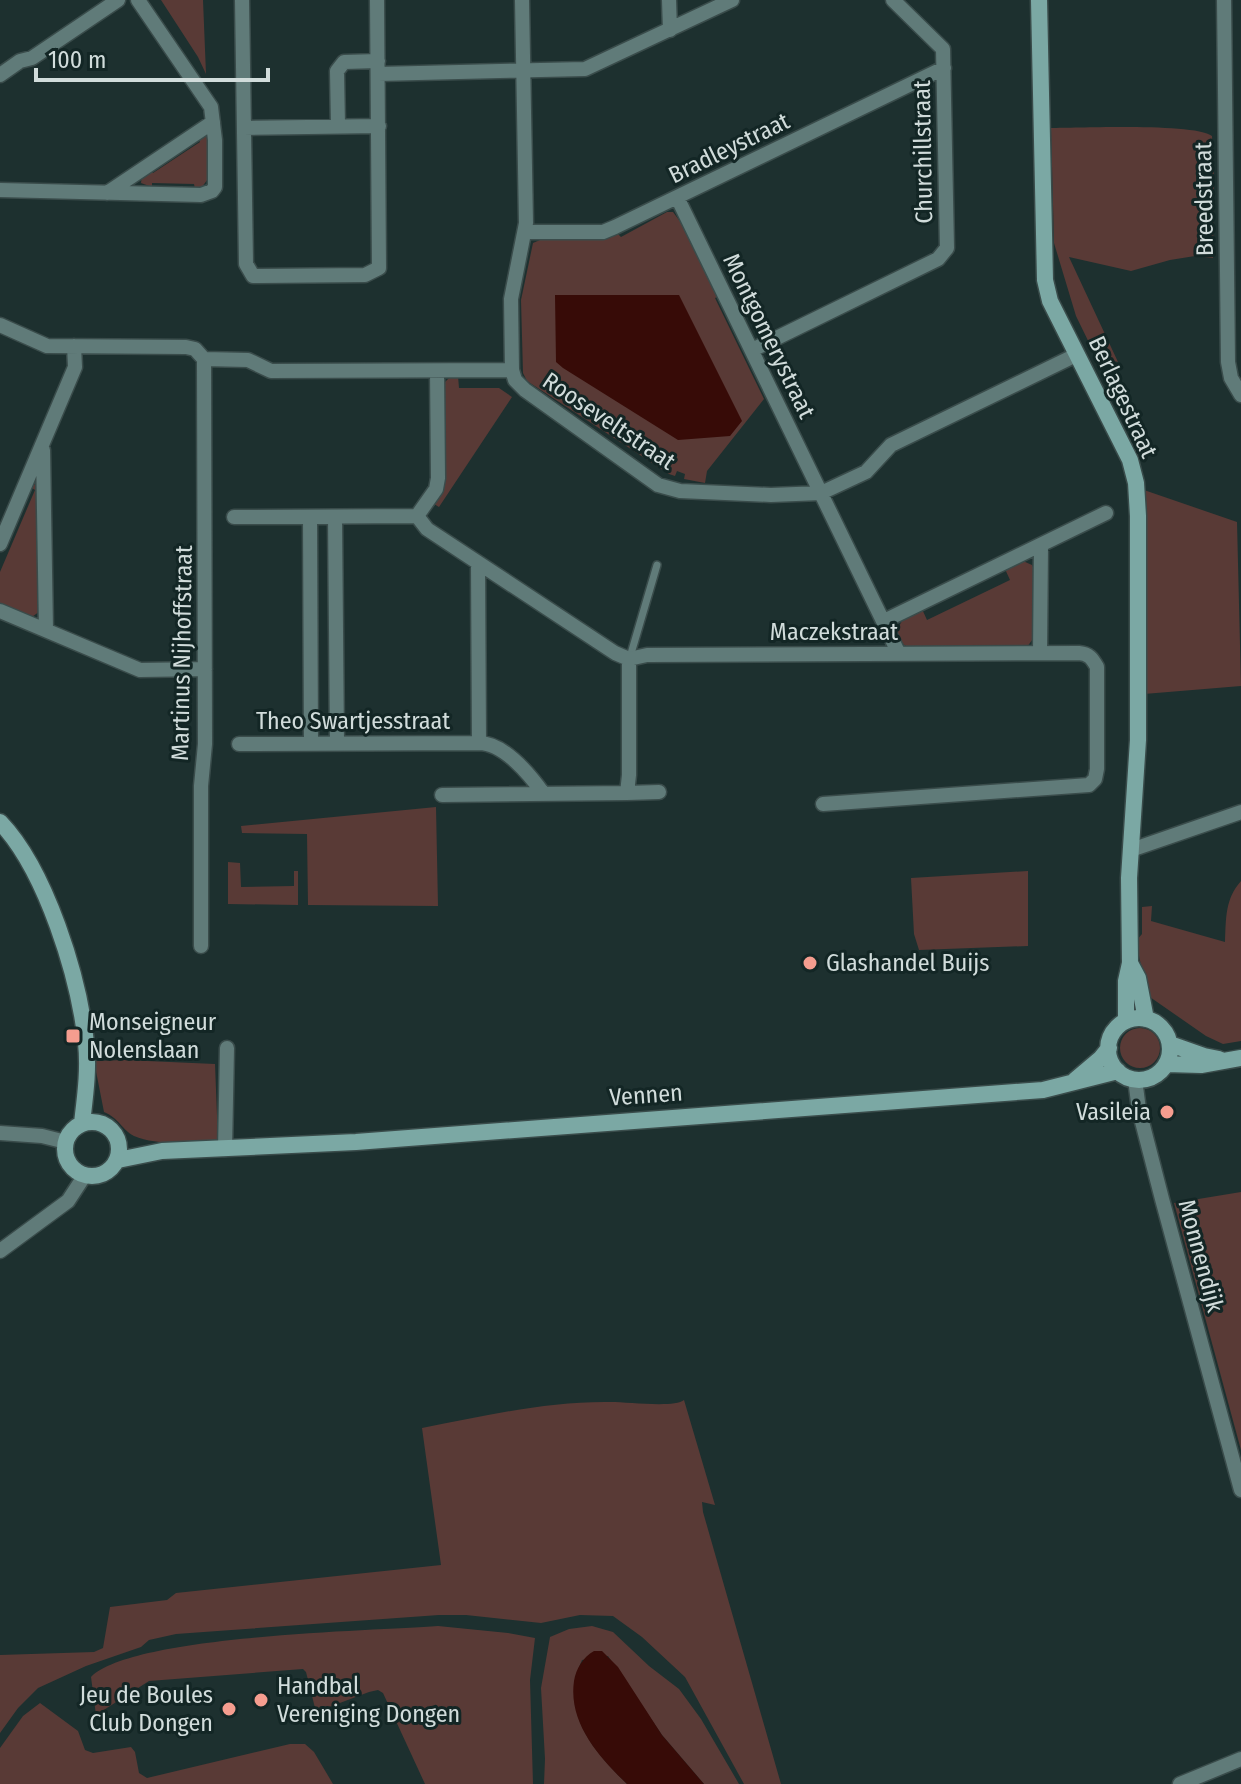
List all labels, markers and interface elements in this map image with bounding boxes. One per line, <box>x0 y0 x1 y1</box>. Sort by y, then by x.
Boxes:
scale bar <box>36 32 268 82</box>
text: 100 m <box>48 46 106 74</box>
street label: Churchillstraat <box>908 80 938 224</box>
street label: Bradleystraat <box>664 107 794 189</box>
street label: Breedstraat <box>1189 141 1219 256</box>
street label: Montgomerystraat <box>717 249 821 423</box>
street label: Berlagestraat <box>1083 332 1163 462</box>
street label: Rooseveltstraat <box>538 366 681 476</box>
street label: Martinus Nijhoffstraat <box>166 545 198 761</box>
street label: Maczekstraat <box>770 618 898 646</box>
street label: Theo Swartjesstraat <box>256 707 450 735</box>
place label: Glashandel Buijs <box>826 949 990 977</box>
marker: Glashandel Buijs <box>801 954 819 972</box>
place label: Monseigneur Nolenslaan <box>89 1008 217 1064</box>
marker: Monseigneur Nolenslaan <box>64 1027 82 1045</box>
street label: Vennen <box>608 1078 684 1112</box>
place label: Vasileia <box>1076 1098 1151 1126</box>
marker: Vasileia <box>1158 1103 1176 1121</box>
street label: Monnendijk <box>1173 1197 1230 1316</box>
place label: Handbal Vereniging Dongen <box>277 1672 460 1728</box>
place label: Jeu de Boules Club Dongen <box>79 1681 213 1737</box>
marker: Handbal Vereniging Dongen <box>252 1691 270 1709</box>
marker: Jeu de Boules Club Dongen <box>220 1700 238 1718</box>

